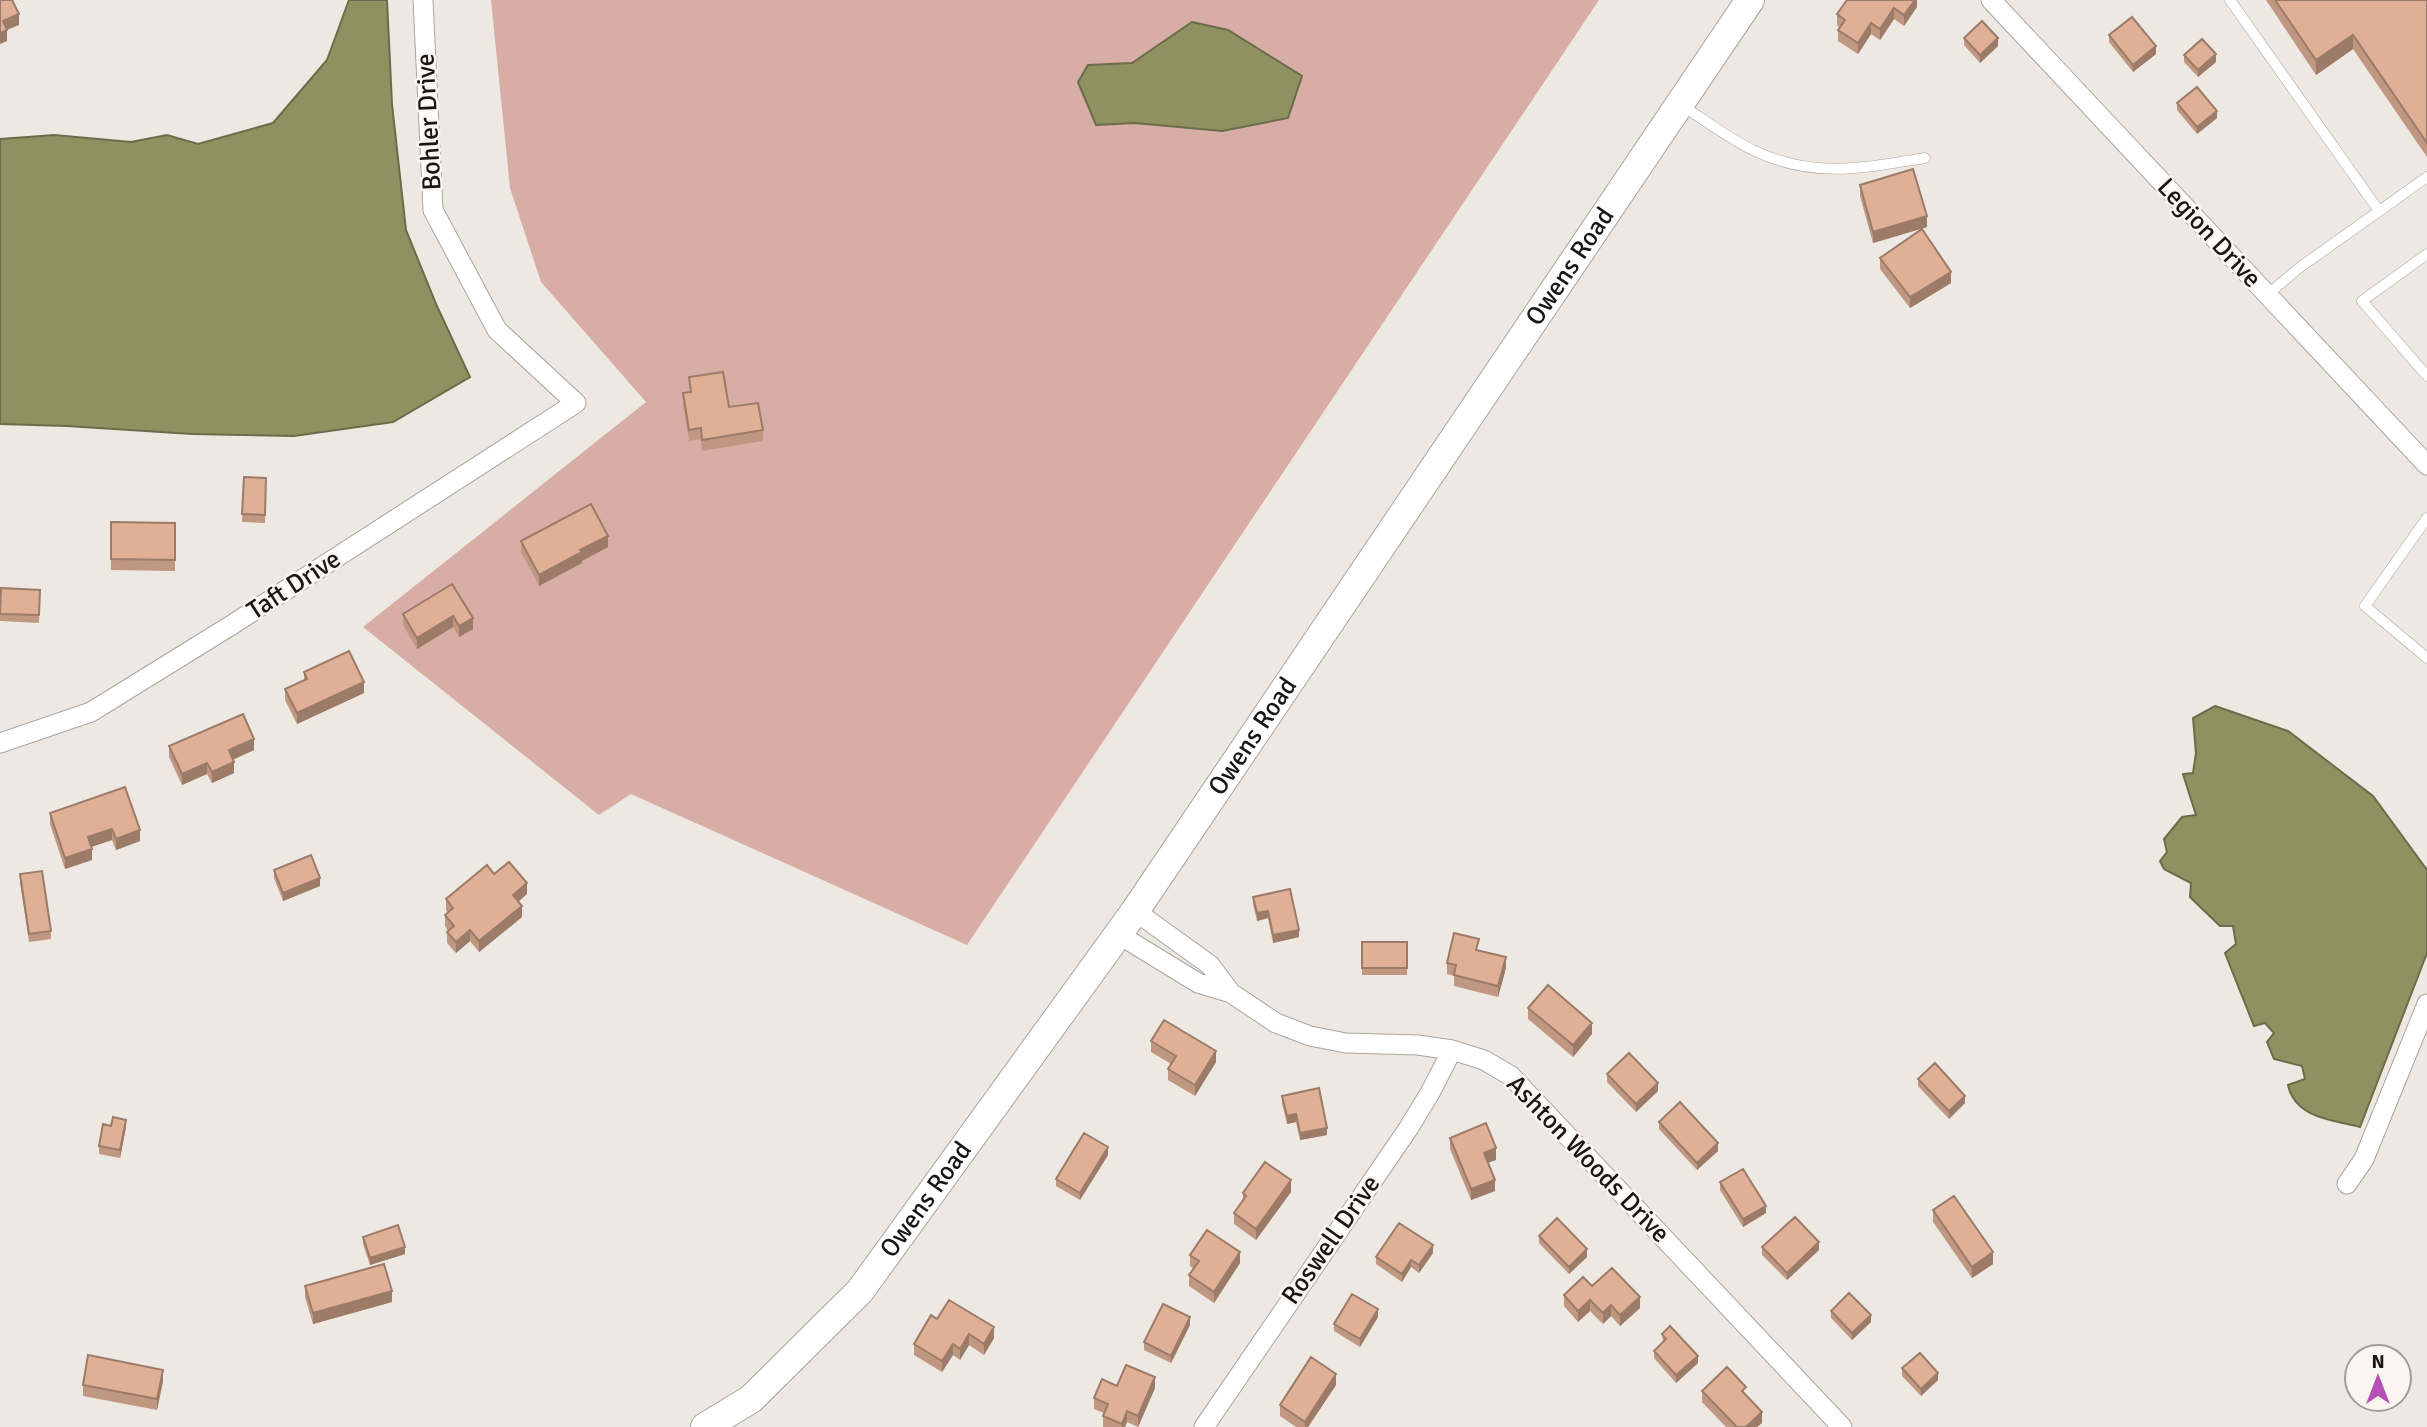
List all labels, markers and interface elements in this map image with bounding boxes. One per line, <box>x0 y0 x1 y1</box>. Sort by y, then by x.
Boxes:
street label: Bohler Drive <box>409 53 449 191</box>
street label: Legion Drive <box>2150 172 2268 294</box>
street label: Owens Road <box>1519 201 1621 332</box>
street label: Taft Drive <box>241 543 347 627</box>
street label: Owens Road <box>1202 671 1304 802</box>
street label: Ashton Woods Drive <box>1500 1068 1676 1250</box>
street label: Owens Road <box>873 1135 979 1264</box>
street label: Roswell Drive <box>1275 1169 1387 1311</box>
north arrow <box>2343 1343 2413 1413</box>
text: N <box>2371 1350 2385 1374</box>

